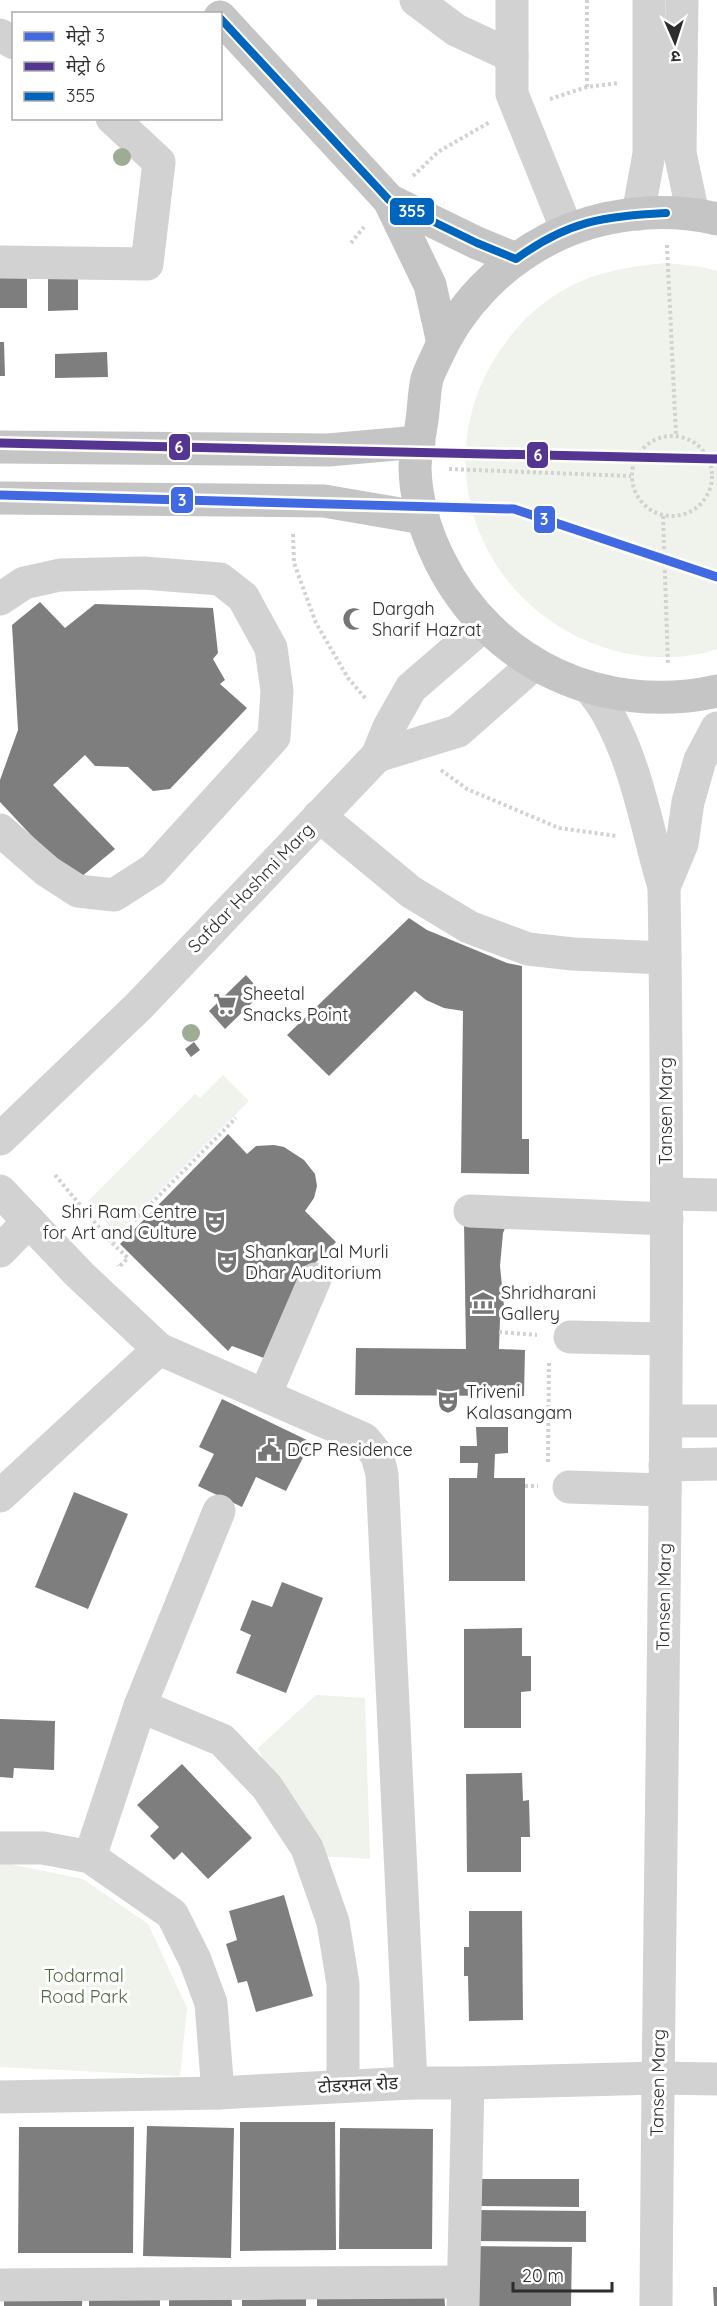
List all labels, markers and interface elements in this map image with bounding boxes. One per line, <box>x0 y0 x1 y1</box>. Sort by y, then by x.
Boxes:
legend <box>12 12 222 120</box>
north arrow <box>645 12 705 72</box>
text: मेट्रो 3 <box>66 24 105 47</box>
text: उ <box>670 47 681 67</box>
text: मेट्रो 6 <box>66 54 105 77</box>
text: 355 <box>66 84 95 107</box>
line badge: 355 <box>389 197 435 226</box>
text: 355 <box>398 201 426 221</box>
line badge: 6 <box>168 433 191 461</box>
text: 6 <box>175 437 184 457</box>
line badge: 6 <box>526 441 549 469</box>
text: 6 <box>534 445 543 465</box>
line badge: 3 <box>170 486 194 514</box>
text: 3 <box>178 490 186 510</box>
line badge: 3 <box>533 505 556 534</box>
text: 3 <box>540 509 548 529</box>
place label: Dargah Sharif Hazrat <box>372 597 482 641</box>
mosque icon: Dargah Sharif Hazrat <box>341 606 367 632</box>
street label: Safdar Hashmi Marg <box>183 818 319 957</box>
place label: Sheetal Snacks Point <box>243 982 348 1026</box>
supermarket icon: Sheetal Snacks Point <box>212 991 238 1017</box>
street label: Tansen Marg <box>654 1057 677 1165</box>
place label: Shri Ram Centre for Art and Culture <box>43 1200 197 1244</box>
theatre icon: Shri Ram Centre for Art and Culture <box>202 1209 228 1235</box>
place label: Shankar Lal Murli Dhar Auditorium <box>245 1240 389 1284</box>
theatre icon: Shankar Lal Murli Dhar Auditorium <box>214 1249 240 1275</box>
place label: Shridharani Gallery <box>501 1281 596 1325</box>
museum icon: Shridharani Gallery <box>470 1290 496 1316</box>
place label: Triveni Kalasangam <box>466 1380 572 1424</box>
theatre icon: Triveni Kalasangam <box>435 1389 461 1415</box>
public building icon: DCP Residence <box>256 1437 282 1463</box>
place label: DCP Residence <box>287 1438 413 1461</box>
street label: Tansen Marg <box>651 1543 676 1651</box>
park label: Todarmal Road Park <box>40 1964 128 2008</box>
street label: Tansen Marg <box>645 2029 670 2137</box>
street label: टोडरमल रोड <box>317 2071 399 2098</box>
scale bar <box>513 2255 612 2293</box>
text: 20 m <box>522 2264 564 2287</box>

